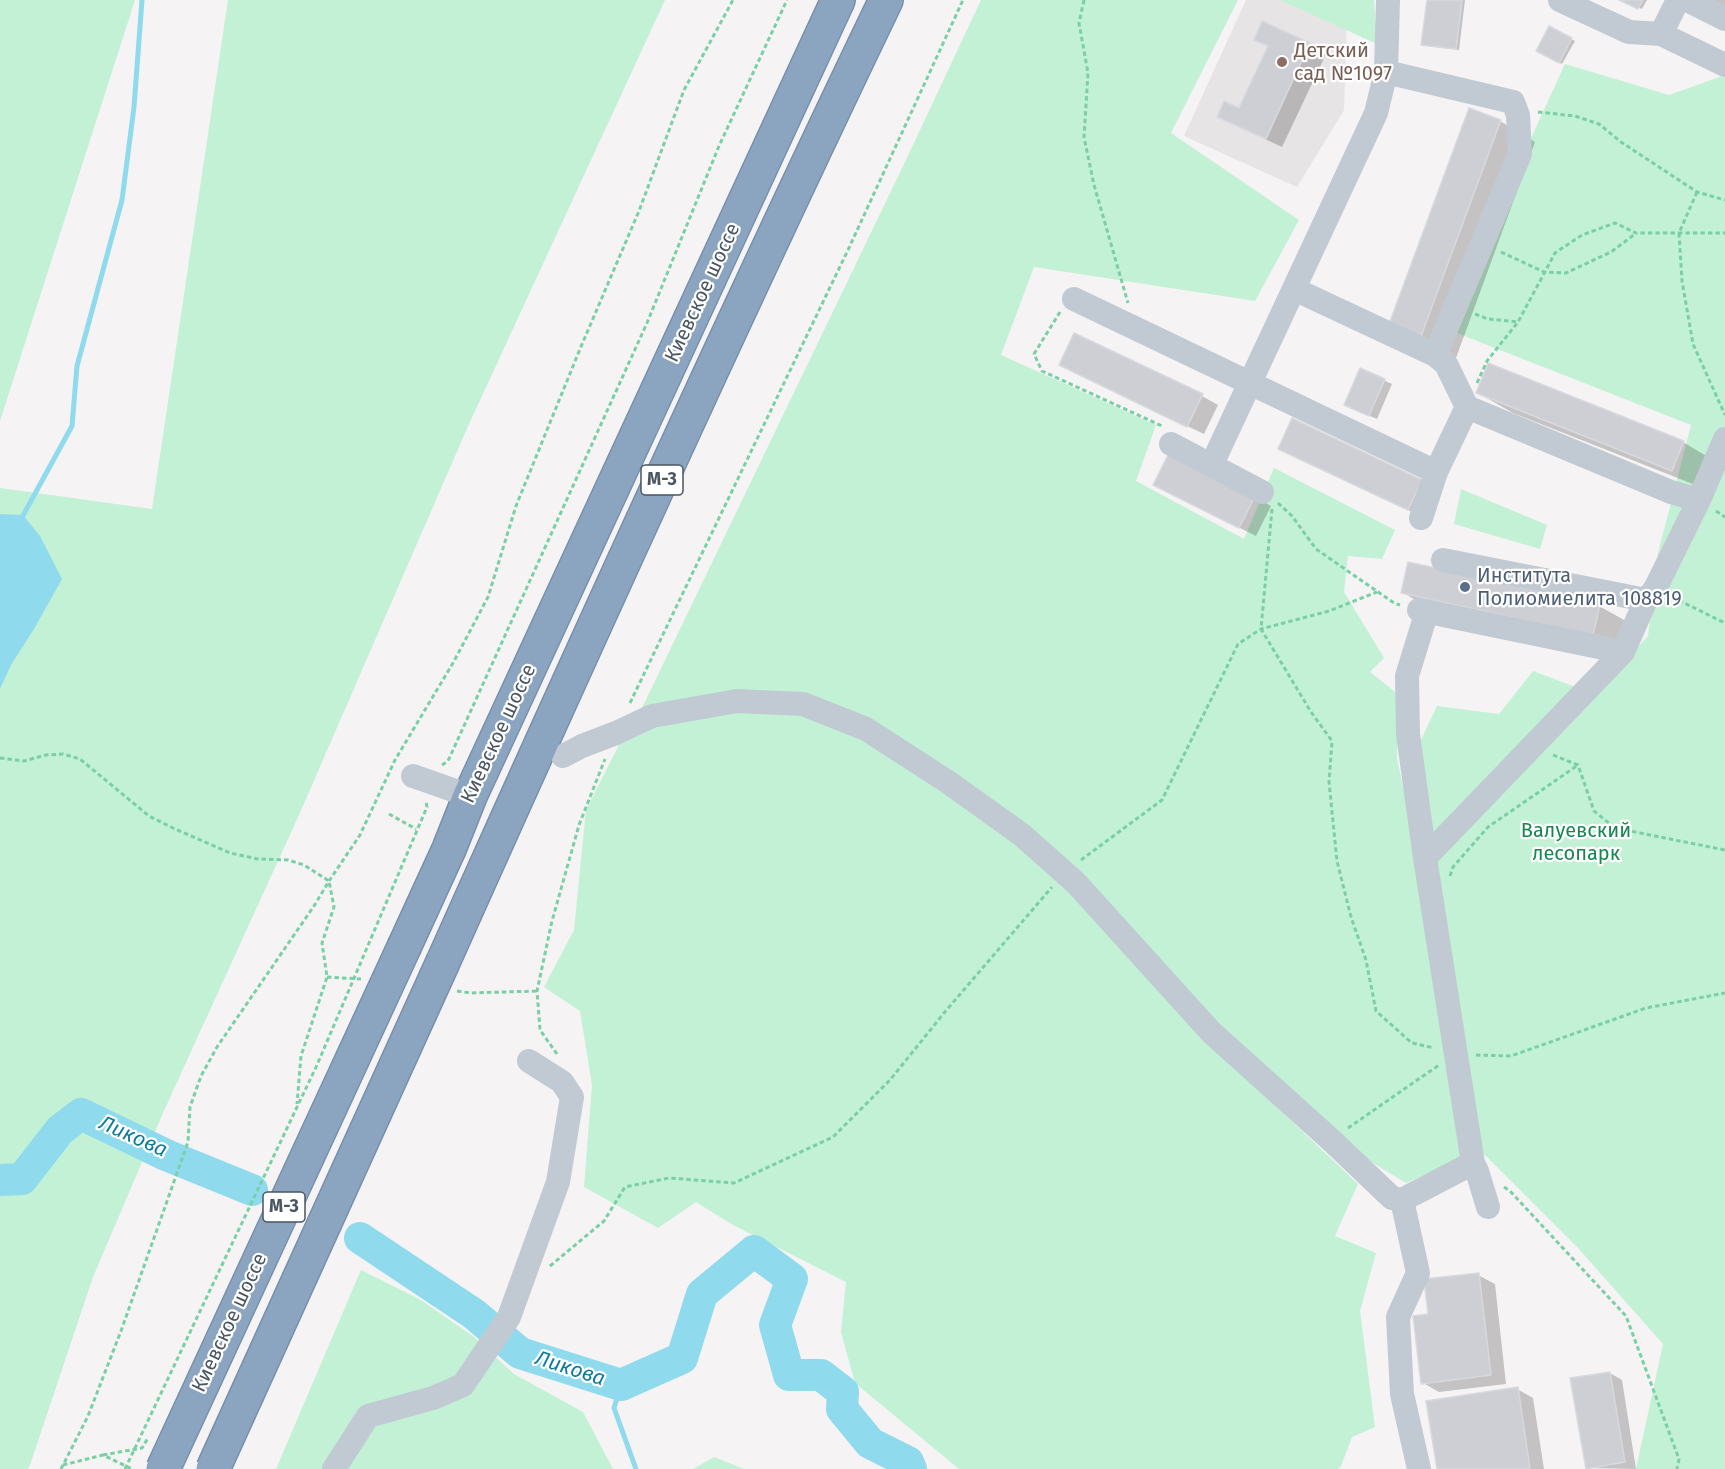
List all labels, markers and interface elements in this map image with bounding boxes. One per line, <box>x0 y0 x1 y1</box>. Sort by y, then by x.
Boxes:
place label: Детский сад №1097 <box>1294 39 1392 86</box>
marker: Детский сад №1097 <box>1275 55 1289 69</box>
street label: Киевское шоссе <box>660 220 746 366</box>
road number: М-3 <box>641 465 683 495</box>
place label: Института Полиомиелита 108819 <box>1477 564 1682 611</box>
marker: Института Полиомиелита 108819 <box>1458 580 1472 594</box>
street label: Киевское шоссе <box>456 661 542 807</box>
park label: Валуевский лесопарк <box>1521 819 1631 866</box>
water label: Ликова <box>95 1111 171 1163</box>
road number: М-3 <box>263 1192 305 1222</box>
street label: Киевское шоссе <box>187 1250 273 1396</box>
water label: Ликова <box>532 1346 608 1392</box>

